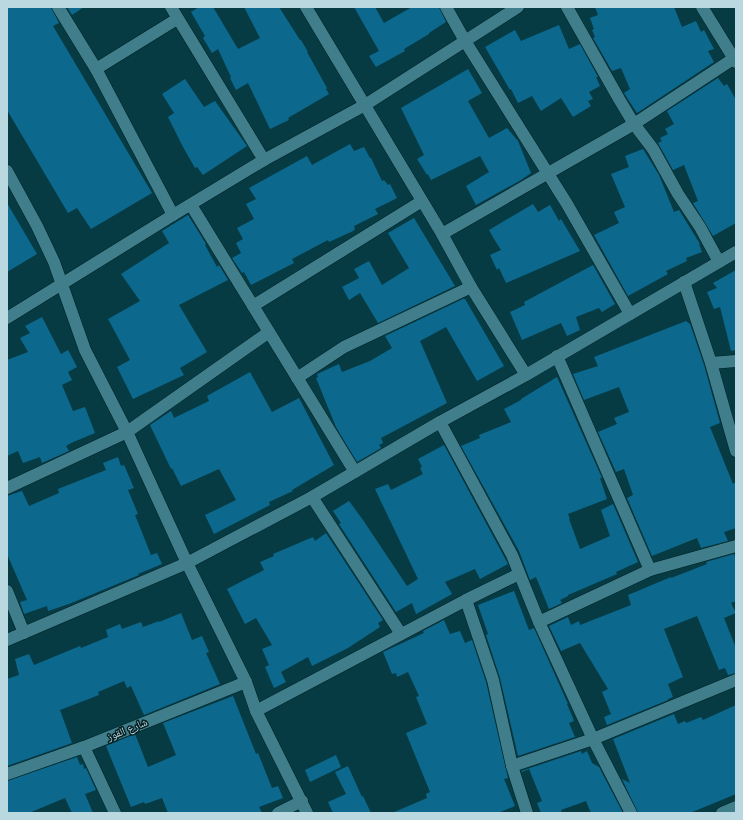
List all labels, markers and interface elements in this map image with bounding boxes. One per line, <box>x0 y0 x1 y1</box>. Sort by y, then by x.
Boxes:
street label: شارع القوز <box>104 715 149 744</box>

